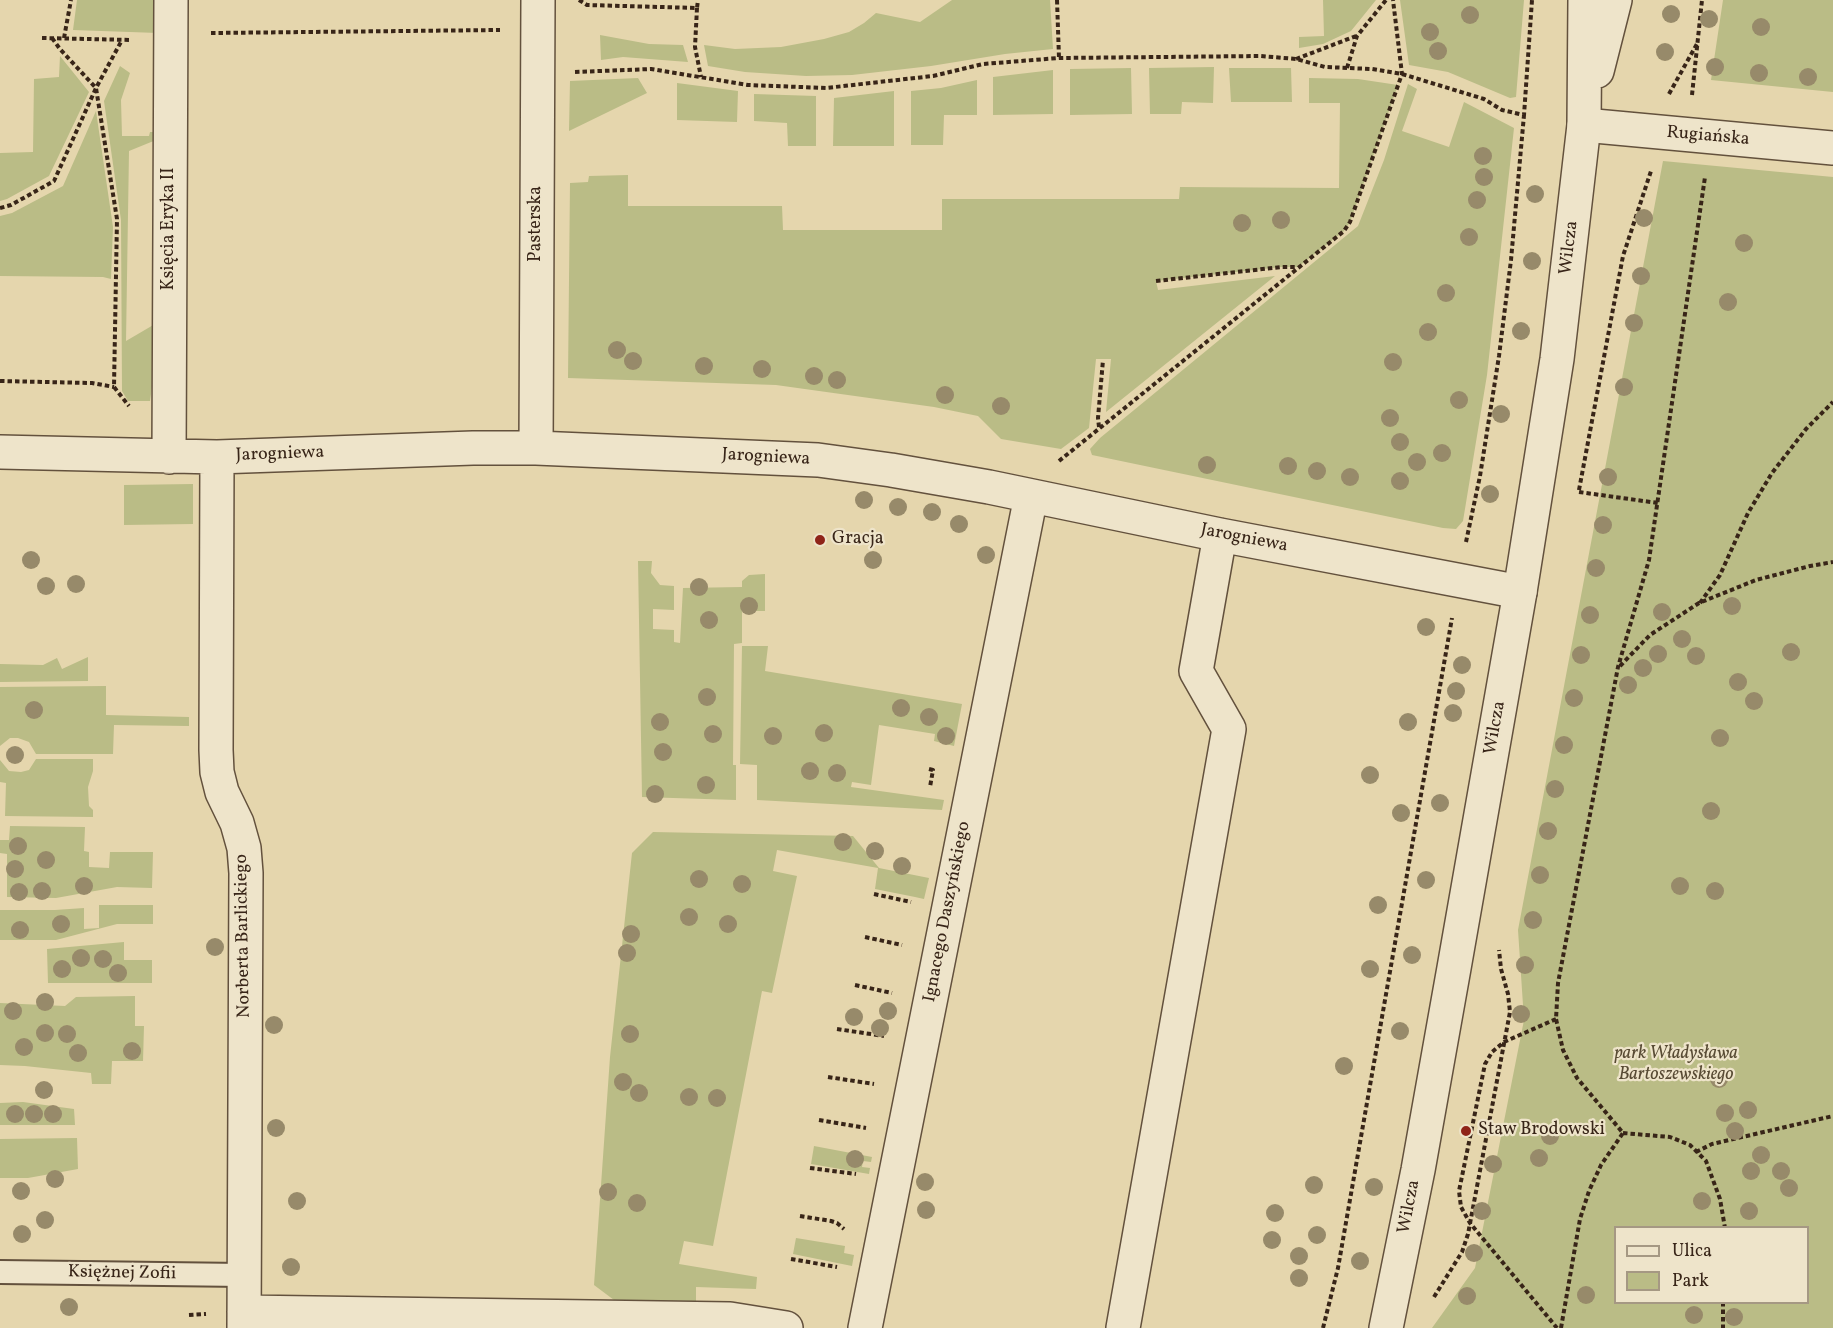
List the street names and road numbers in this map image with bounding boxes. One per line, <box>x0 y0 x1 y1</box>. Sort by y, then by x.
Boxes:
street label: Rugiańska <box>1666 123 1750 151</box>
street label: Księcia Eryka II <box>159 167 181 291</box>
street label: Pasterska <box>526 186 548 262</box>
street label: Wilcza <box>1556 220 1584 276</box>
street label: Jarogniewa <box>235 443 325 467</box>
street label: Jarogniewa <box>721 445 811 471</box>
street label: Jarogniewa <box>1198 520 1290 558</box>
street label: Wilcza <box>1481 699 1511 757</box>
street label: Ignacego Daszyńskiego <box>920 820 976 1004</box>
street label: Norberta Barlickiego <box>232 854 256 1018</box>
street label: Wilcza <box>1394 1178 1426 1236</box>
street label: Księżnej Zofii <box>68 1262 176 1286</box>

